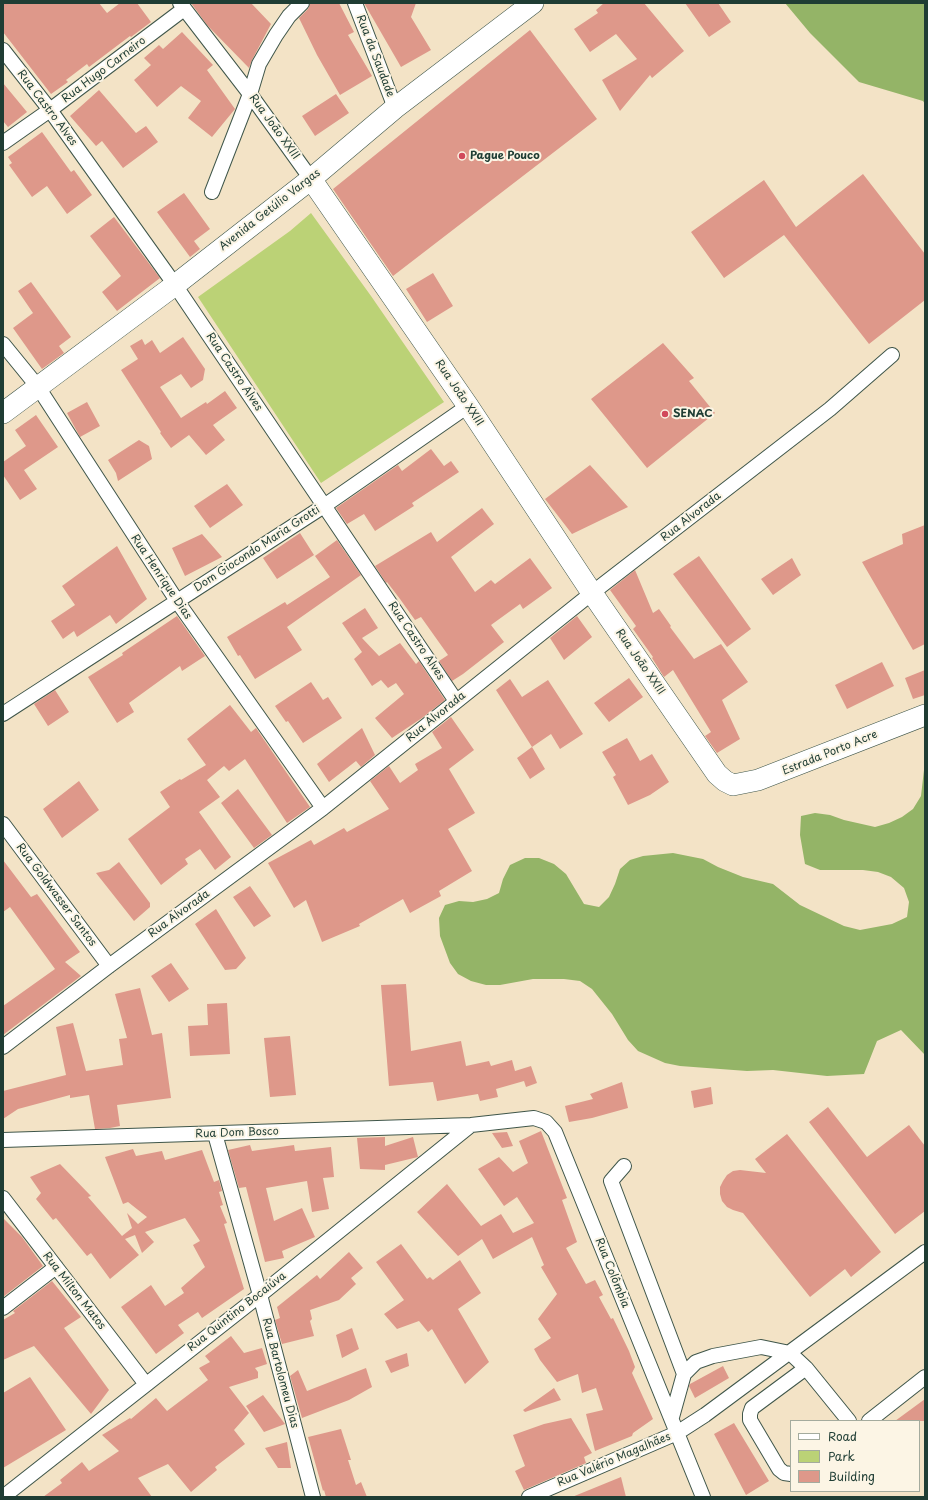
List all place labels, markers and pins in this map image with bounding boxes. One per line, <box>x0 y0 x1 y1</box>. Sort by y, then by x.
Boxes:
place label: Pague Pouco <box>470 149 540 163</box>
marker: Pague Pouco <box>457 151 467 161</box>
place label: SENAC <box>673 407 713 421</box>
marker: SENAC <box>660 409 670 419</box>

